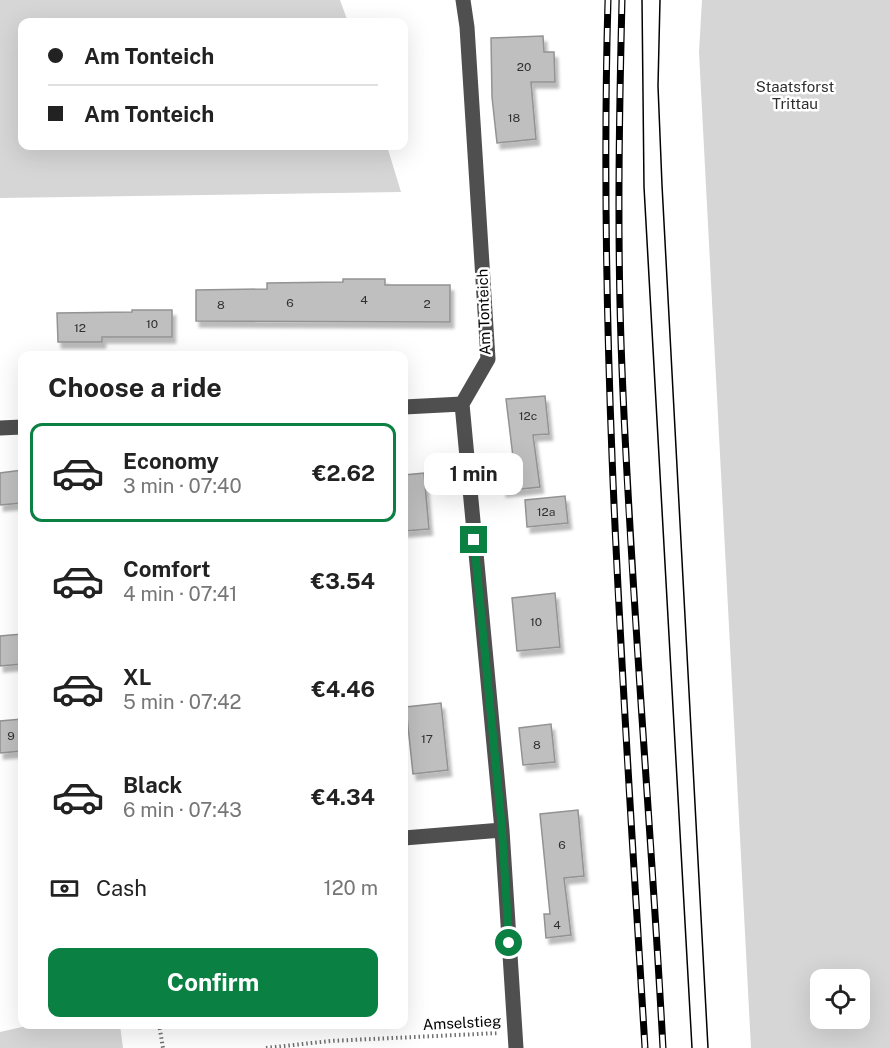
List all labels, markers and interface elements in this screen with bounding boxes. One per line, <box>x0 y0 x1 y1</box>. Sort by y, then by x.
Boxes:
text: Am Tonteich <box>84 43 214 69</box>
house number: 20 <box>517 60 531 74</box>
park label: Staatsforst Trittau <box>756 78 834 112</box>
text: Am Tonteich <box>84 101 214 127</box>
house number: 18 <box>508 111 521 125</box>
street label: Am Tonteich <box>473 268 494 356</box>
house number: 4 <box>360 293 368 307</box>
house number: 6 <box>286 296 294 310</box>
house number: 2 <box>423 297 431 311</box>
house number: 8 <box>217 298 225 312</box>
house number: 10 <box>146 317 158 331</box>
house number: 12 <box>74 321 86 335</box>
text: Choose a ride <box>48 371 222 403</box>
house number: 12c <box>519 409 537 423</box>
icon: car <box>51 446 105 500</box>
text: Economy <box>123 448 219 474</box>
callout: 1 min <box>424 453 524 495</box>
text: €2.62 <box>312 460 375 486</box>
text: 1 min <box>449 462 498 486</box>
text: 3 min · 07:40 <box>123 474 242 498</box>
house number: 12a <box>537 505 555 519</box>
route end <box>460 526 487 553</box>
icon: car <box>51 554 105 608</box>
text: Comfort <box>123 556 210 582</box>
text: €3.54 <box>311 568 375 594</box>
text: 4 min · 07:41 <box>123 582 238 606</box>
house number: 10 <box>530 615 542 629</box>
icon: car <box>51 662 105 716</box>
text: XL <box>123 664 151 690</box>
text: €4.46 <box>311 676 375 702</box>
text: 5 min · 07:42 <box>123 690 242 714</box>
house number: 9 <box>7 729 15 743</box>
house number: 17 <box>421 732 433 746</box>
house number: 8 <box>533 738 541 752</box>
icon: car <box>51 770 105 824</box>
text: Black <box>123 772 182 798</box>
text: €4.34 <box>311 784 375 810</box>
text: 6 min · 07:43 <box>123 798 242 822</box>
house number: 6 <box>558 838 566 852</box>
icon: cash <box>48 872 81 905</box>
text: Cash <box>96 875 147 901</box>
text: 120 m <box>324 876 378 900</box>
house number: 4 <box>553 918 561 932</box>
route start <box>495 929 522 956</box>
button: Confirm <box>48 948 378 1017</box>
map controls <box>810 969 870 1029</box>
button: locate <box>810 969 870 1029</box>
street label: Amselstieg <box>422 1012 502 1033</box>

